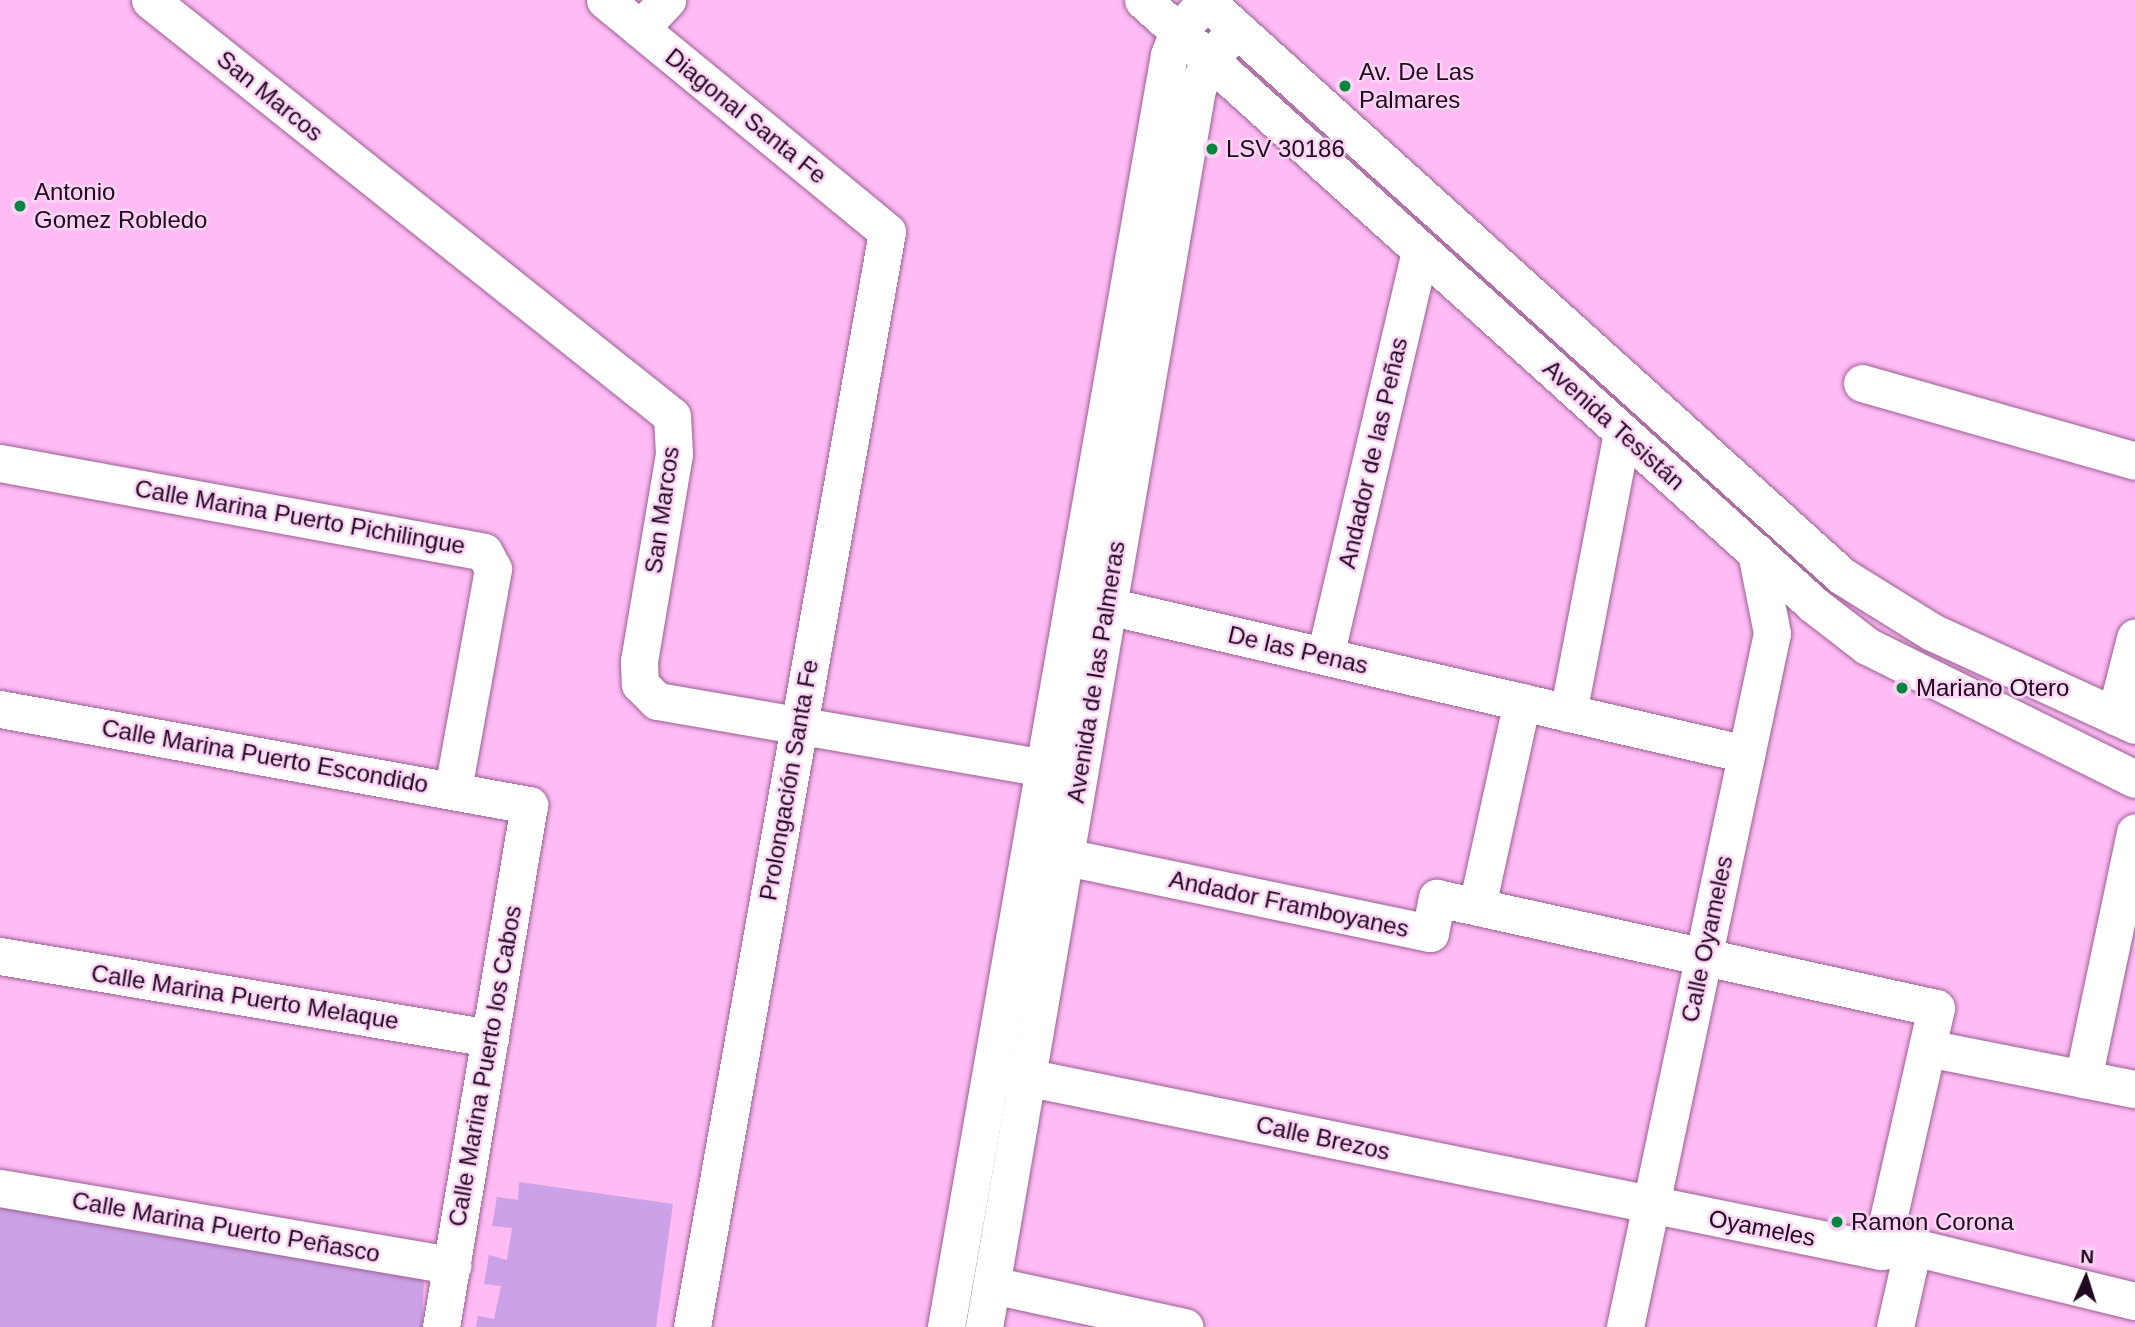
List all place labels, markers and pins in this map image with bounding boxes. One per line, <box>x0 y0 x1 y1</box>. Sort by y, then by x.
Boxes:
place label: Av. De Las Palmares <box>1359 58 1474 114</box>
marker: Av. De Las Palmares <box>1337 78 1353 94</box>
place label: LSV 30186 <box>1226 135 1345 163</box>
marker: LSV 30186 <box>1204 141 1220 157</box>
place label: Antonio Gomez Robledo <box>34 178 207 234</box>
marker: Antonio Gomez Robledo <box>12 198 28 214</box>
place label: Mariano Otero <box>1916 674 2069 702</box>
marker: Mariano Otero <box>1894 680 1910 696</box>
place label: Ramon Corona <box>1851 1208 2014 1236</box>
marker: Ramon Corona <box>1829 1214 1845 1230</box>

